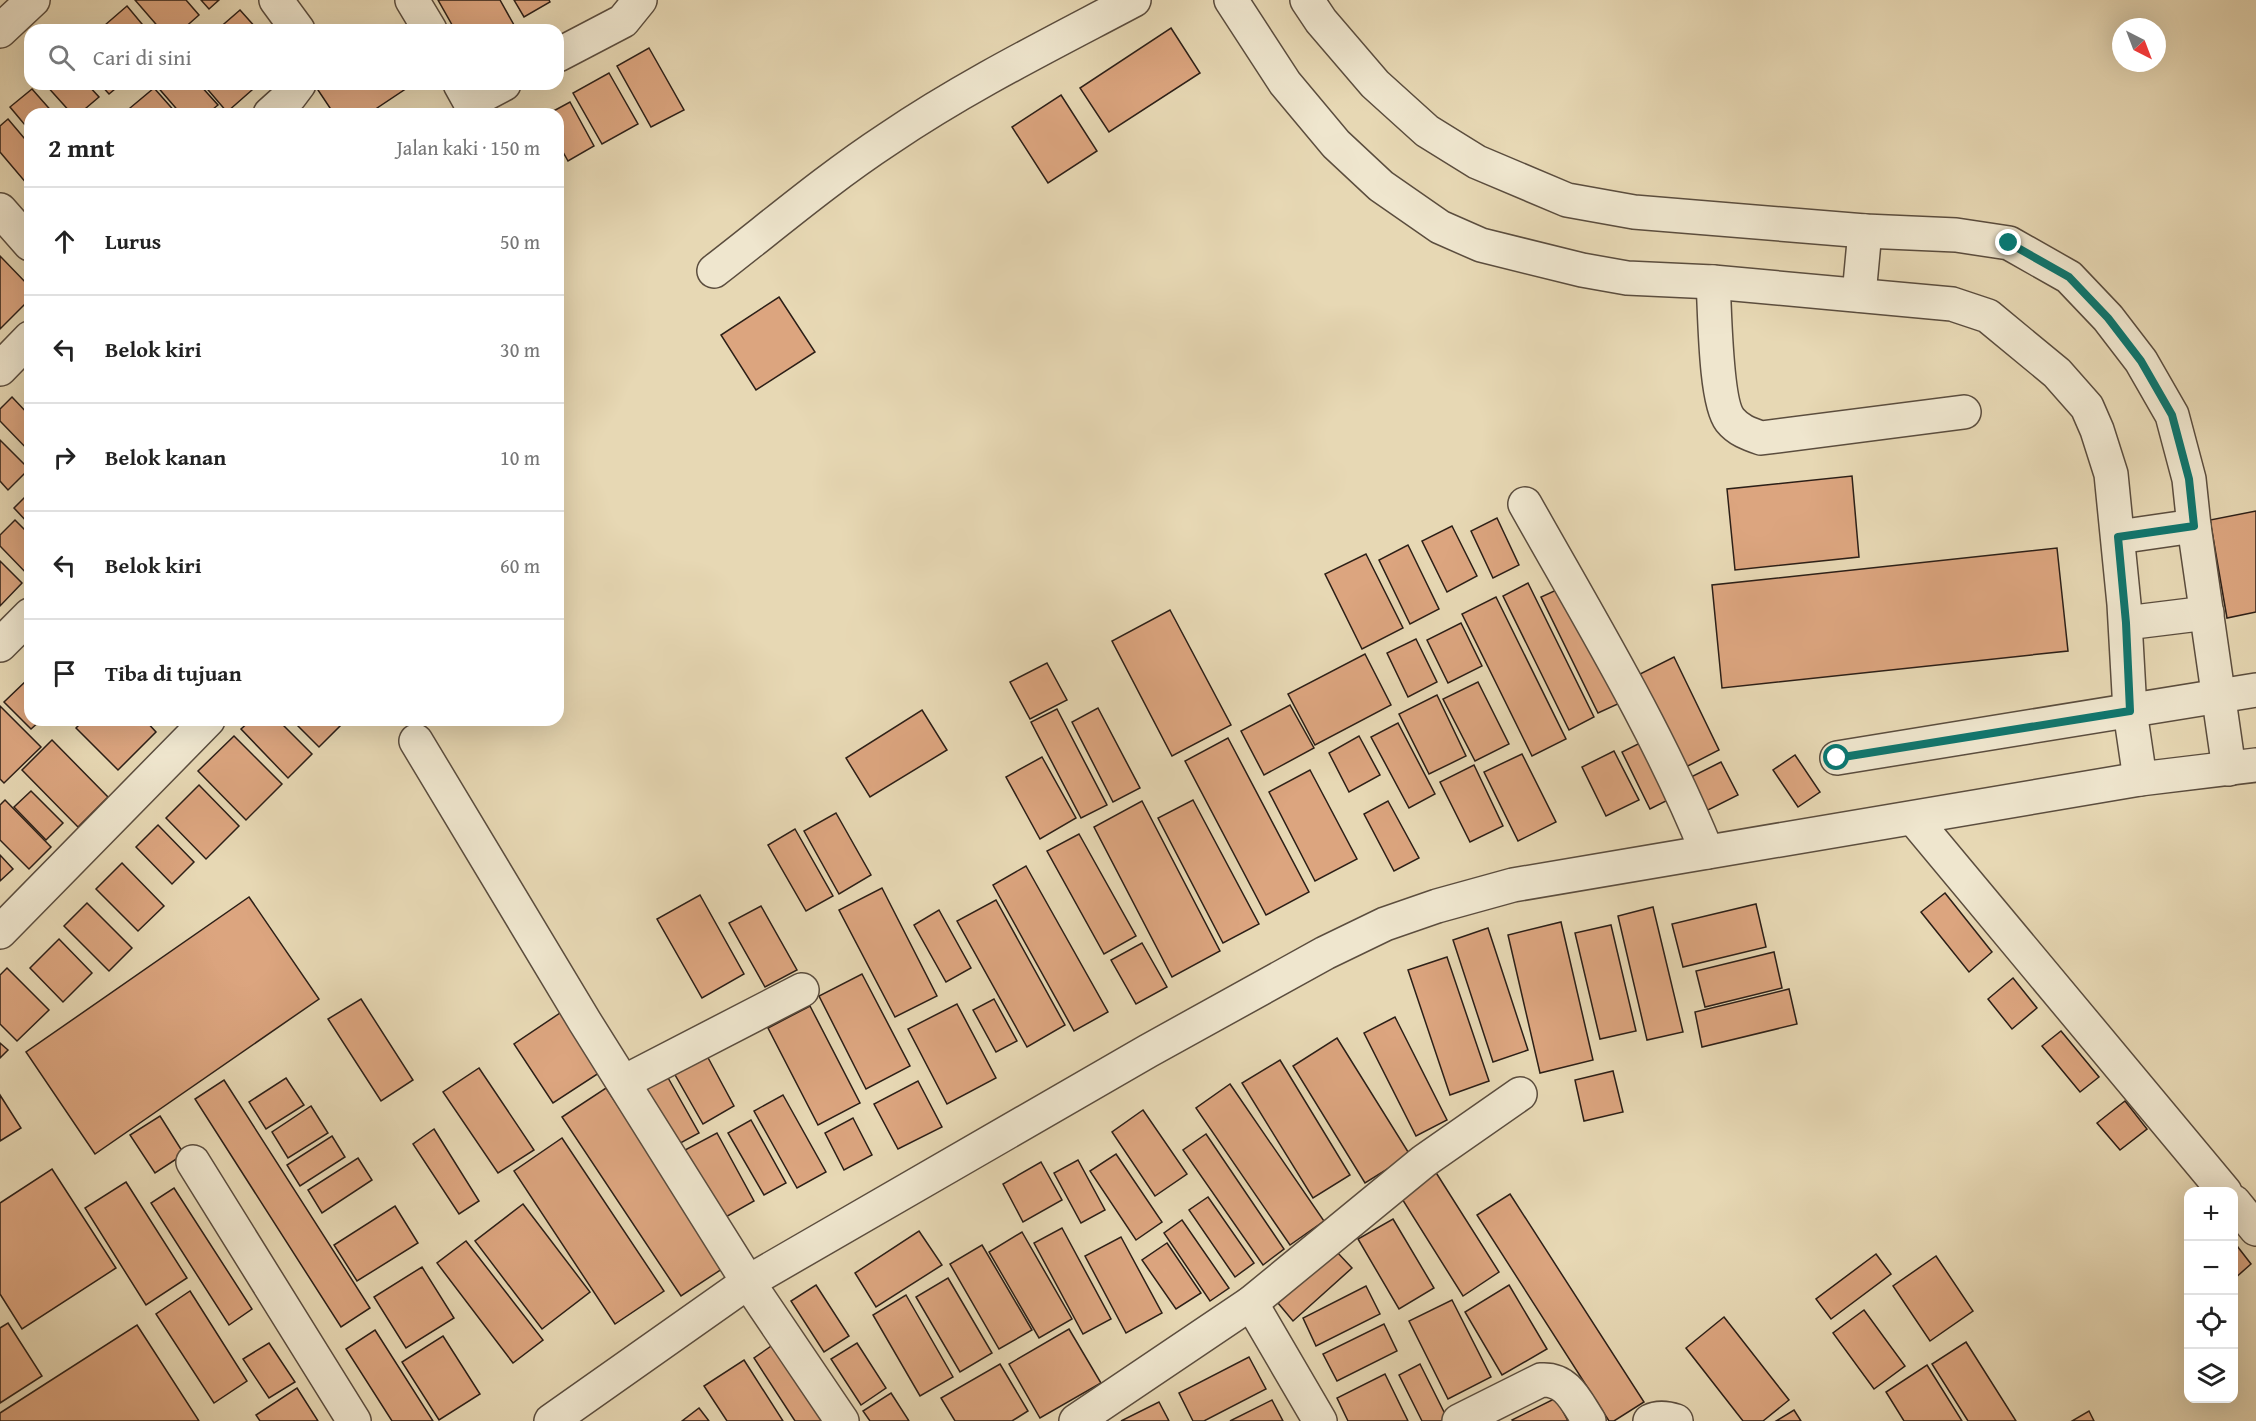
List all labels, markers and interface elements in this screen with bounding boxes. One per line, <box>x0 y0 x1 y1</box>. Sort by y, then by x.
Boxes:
north arrow <box>2112 18 2166 72</box>
search box <box>24 24 564 90</box>
icon: search <box>45 41 78 74</box>
text: Cari di sini <box>93 41 192 73</box>
text: 2 mnt <box>48 128 115 167</box>
text: Jalan kaki · 150 m <box>396 133 540 162</box>
icon: ahead <box>48 225 81 258</box>
text: Lurus <box>105 225 161 257</box>
text: 50 m <box>500 227 540 256</box>
route end <box>1995 229 2021 255</box>
icon: left <box>48 333 81 366</box>
text: Belok kiri <box>105 333 202 365</box>
text: 30 m <box>500 335 540 364</box>
icon: right <box>48 441 81 474</box>
text: Belok kanan <box>105 441 226 473</box>
text: 10 m <box>500 443 540 472</box>
icon: left <box>48 549 81 582</box>
text: Belok kiri <box>105 549 202 581</box>
text: 60 m <box>500 551 540 580</box>
icon: arrive <box>48 657 81 690</box>
text: Tiba di tujuan <box>105 657 242 689</box>
route start <box>1823 744 1849 770</box>
map controls <box>2184 1187 2238 1403</box>
button: + <box>2184 1187 2238 1241</box>
button: − <box>2184 1241 2238 1295</box>
button: locate <box>2184 1295 2238 1349</box>
button: layers <box>2184 1349 2238 1403</box>

